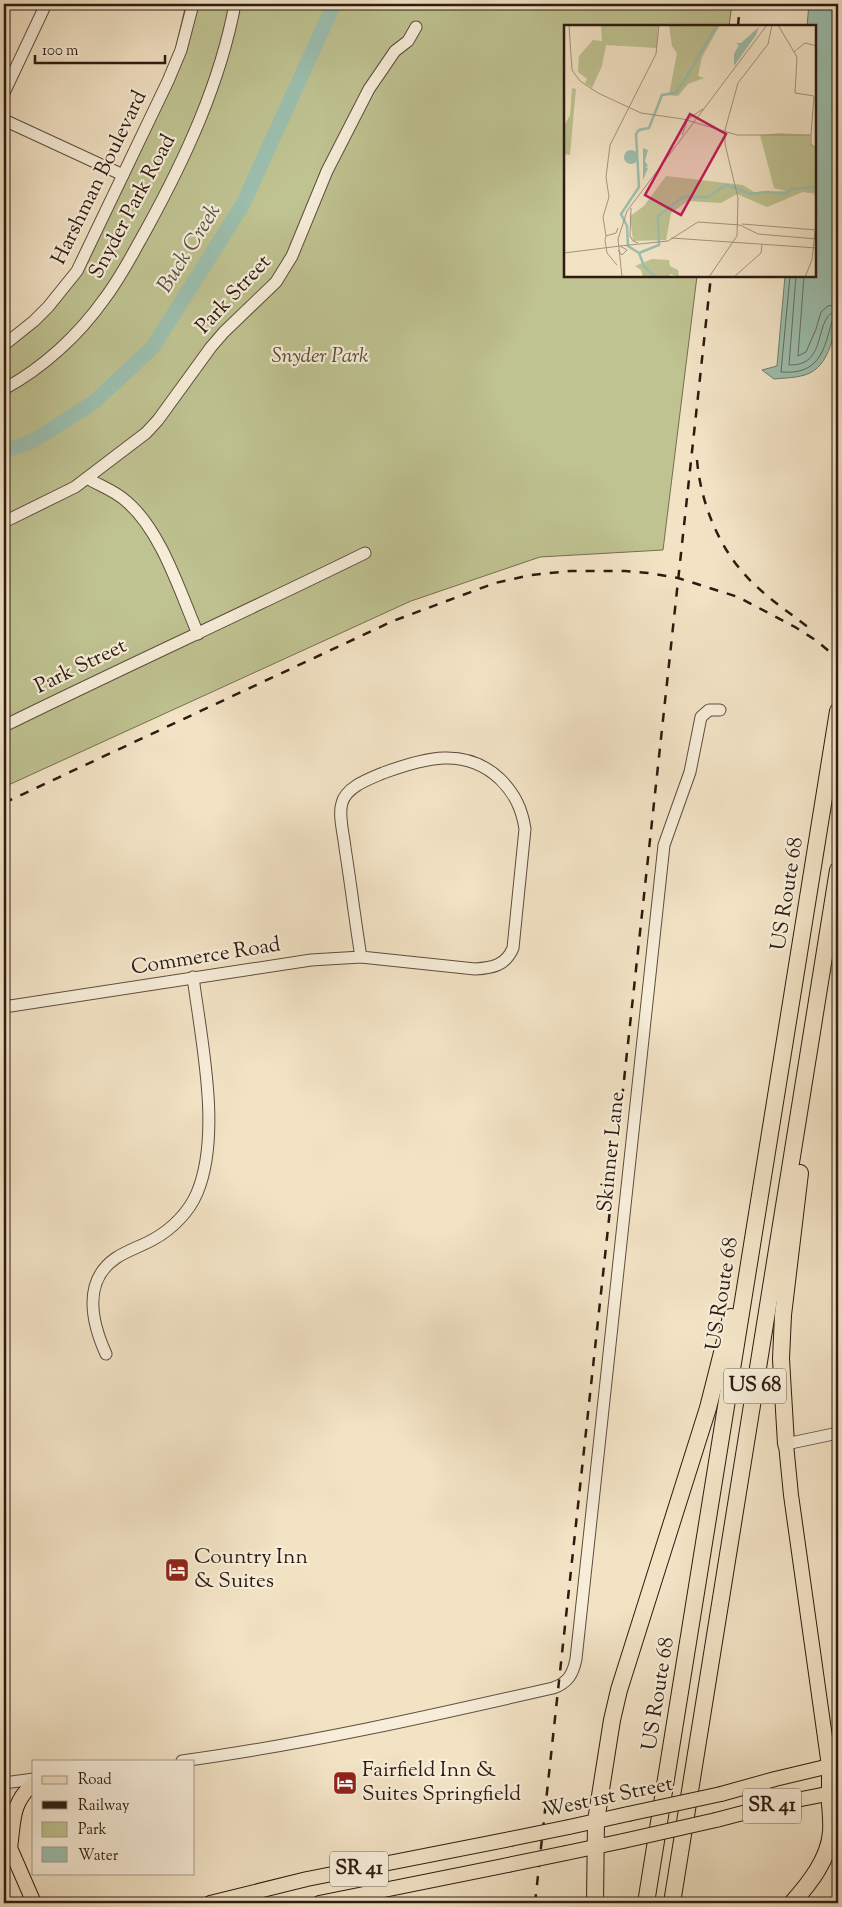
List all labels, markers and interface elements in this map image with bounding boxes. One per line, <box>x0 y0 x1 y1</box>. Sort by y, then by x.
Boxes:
inset map <box>564 25 817 278</box>
scale bar <box>35 32 165 64</box>
text: 100 m <box>42 41 79 62</box>
street label: Harshman Boulevard <box>45 86 155 270</box>
street label: Snyder Park Road <box>82 129 184 285</box>
water label: Buck Creek <box>150 198 230 300</box>
street label: Park Street <box>189 249 279 341</box>
park label: Snyder Park <box>271 342 369 372</box>
street label: Park Street <box>30 632 132 702</box>
street label: US Route 68 <box>764 835 812 953</box>
street label: Commerce Road <box>129 930 283 984</box>
street label: Skinner Lane <box>591 1090 633 1214</box>
street label: US Route 68 <box>699 1235 747 1353</box>
road number: US 68 <box>724 1368 786 1404</box>
place label: Country Inn & Suites <box>194 1543 308 1597</box>
hotel icon: Country Inn & Suites <box>164 1557 190 1583</box>
street label: US Route 68 <box>635 1635 683 1753</box>
place label: Fairfield Inn & Suites Springfield <box>362 1756 521 1810</box>
legend <box>32 1760 195 1874</box>
text: Road <box>78 1770 112 1791</box>
hotel icon: Fairfield Inn & Suites Springfield <box>332 1770 358 1796</box>
street label: West 1st Street <box>540 1770 676 1826</box>
road number: SR 41 <box>743 1788 801 1824</box>
text: Railway <box>78 1796 130 1817</box>
text: Park <box>78 1820 107 1841</box>
text: Water <box>78 1846 119 1867</box>
road number: SR 41 <box>330 1852 388 1886</box>

